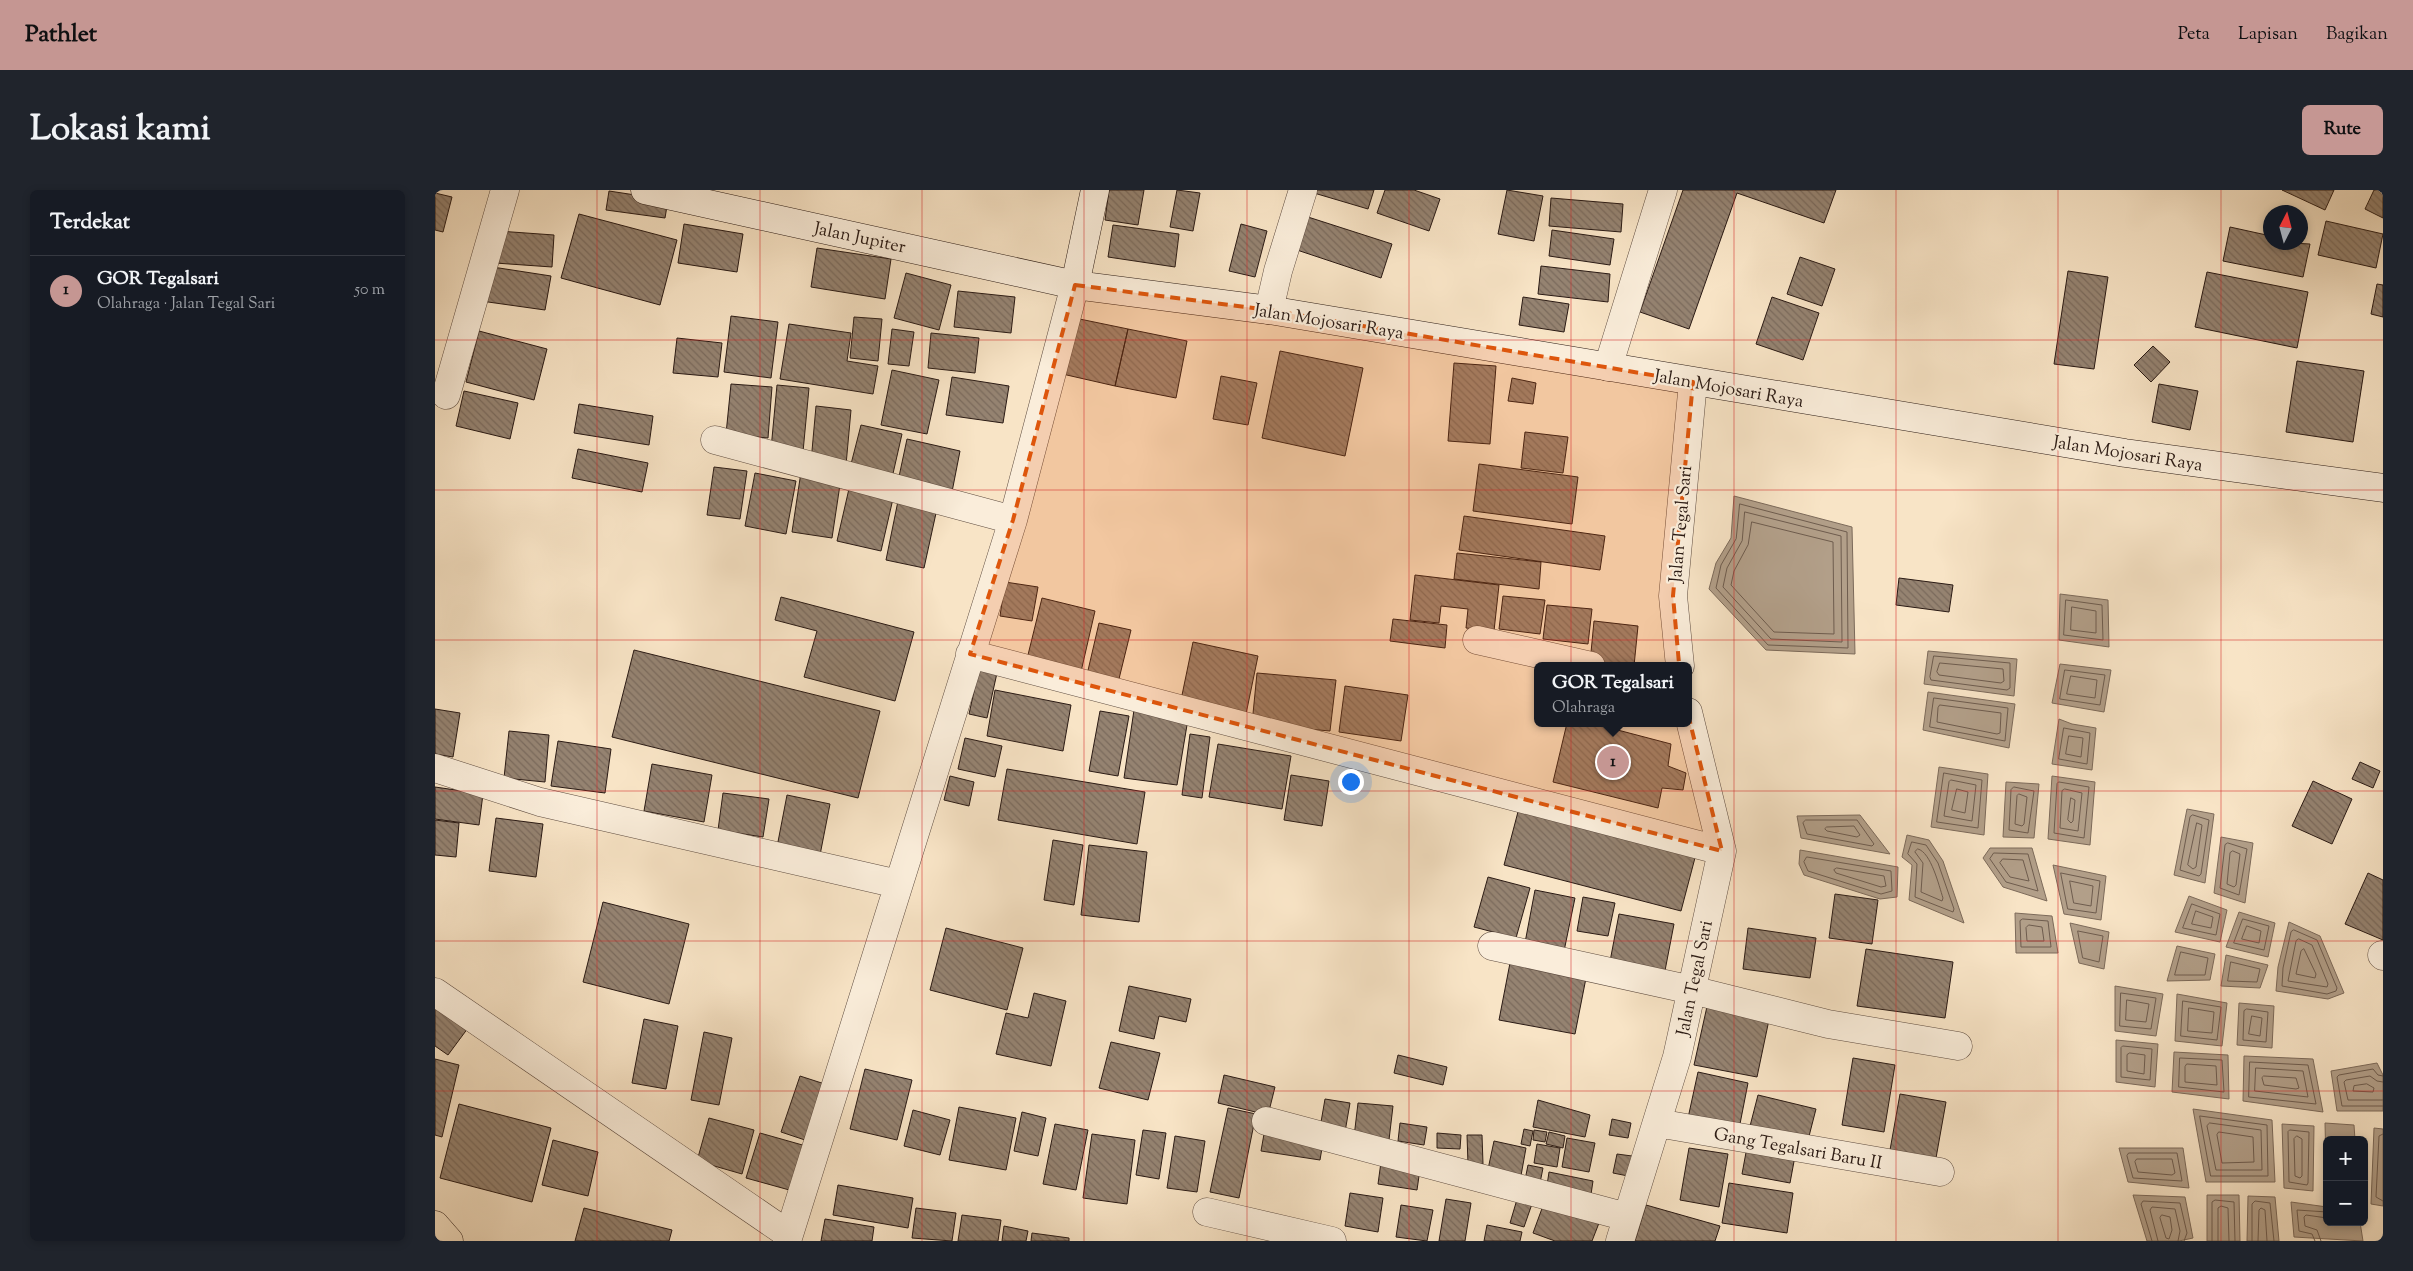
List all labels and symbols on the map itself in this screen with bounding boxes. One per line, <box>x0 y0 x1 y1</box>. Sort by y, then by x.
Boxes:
north arrow <box>2263 205 2308 250</box>
street label: Jalan Jupiter <box>810 216 908 261</box>
street label: Jalan Mojosari Raya <box>1251 298 1405 348</box>
street label: Jalan Mojosari Raya <box>1651 364 1805 416</box>
street label: Jalan Mojosari Raya <box>2050 430 2204 480</box>
street label: Jalan Tegal Sari <box>1664 465 1700 585</box>
pin: 1 <box>1597 743 1629 781</box>
your location <box>1338 769 1364 795</box>
street label: Jalan Tegal Sari <box>1671 918 1721 1039</box>
street label: Gang Tegalsari Baru II <box>1711 1122 1884 1178</box>

